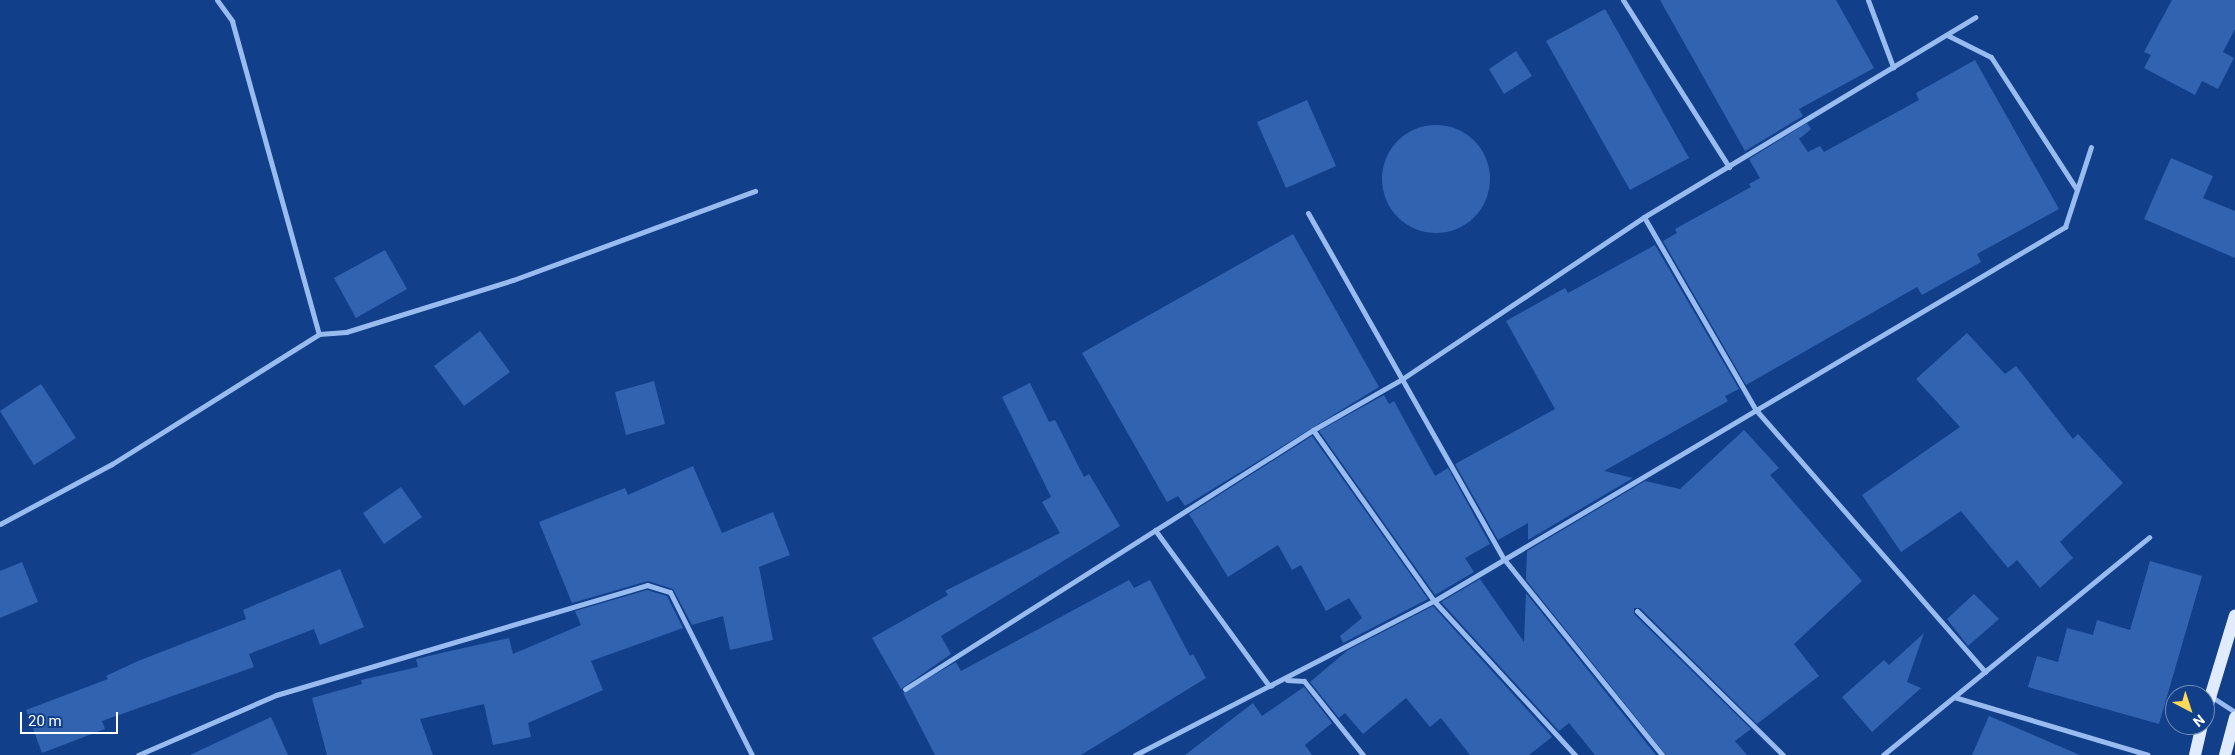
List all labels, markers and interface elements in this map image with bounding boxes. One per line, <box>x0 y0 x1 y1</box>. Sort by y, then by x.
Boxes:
north arrow <box>2165 685 2215 735</box>
scale bar <box>22 702 120 734</box>
text: N <box>2190 711 2208 730</box>
text: 20 m <box>28 712 62 730</box>

